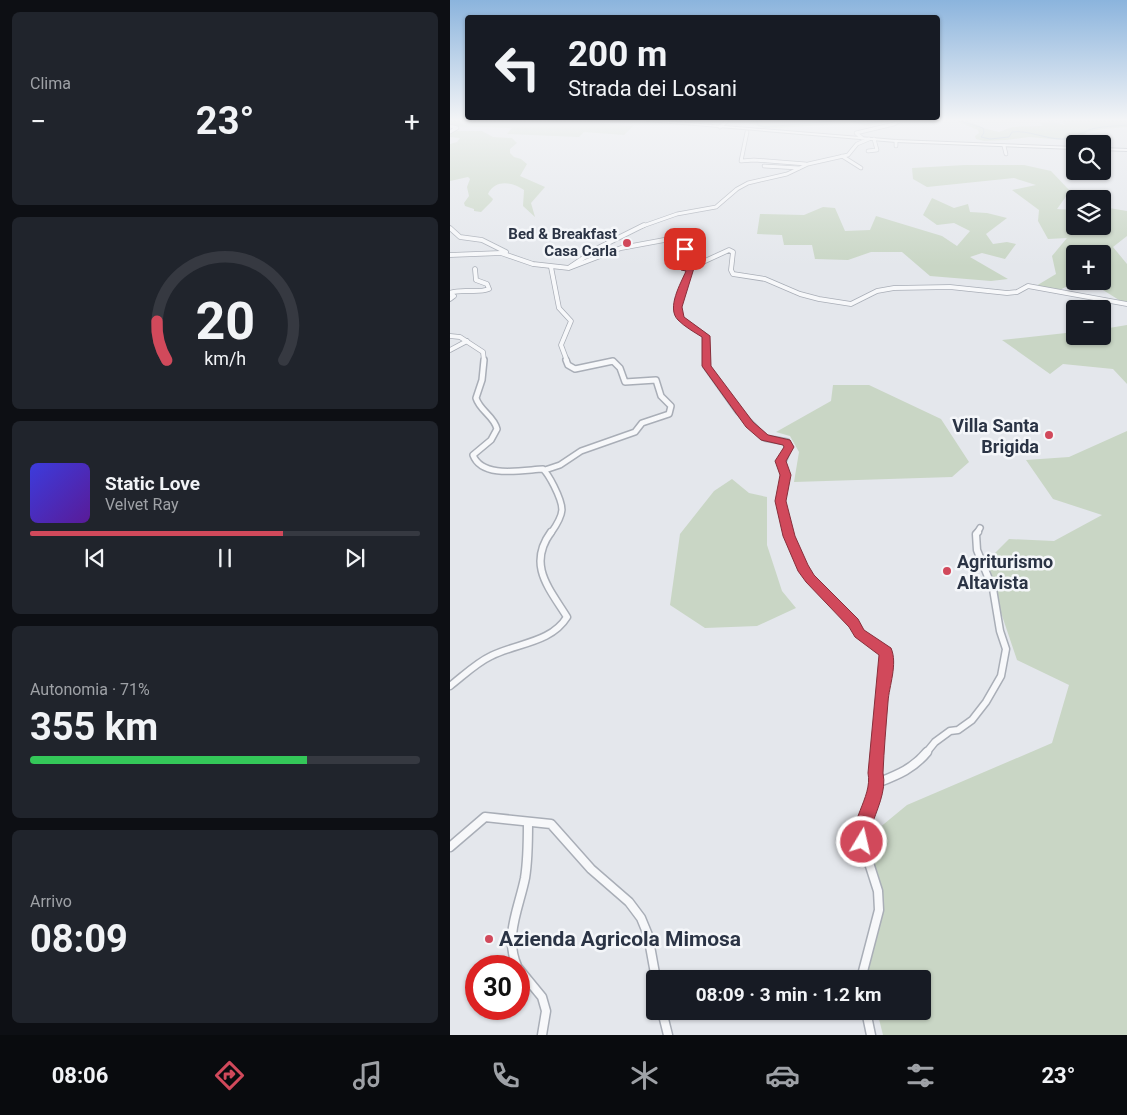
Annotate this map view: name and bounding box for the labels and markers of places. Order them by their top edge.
place label: Bed & Breakfast Casa Carla [508,225,617,260]
pin [664,228,706,270]
marker: Bed & Breakfast Casa Carla [621,237,633,249]
place label: Villa Santa Brigida [952,415,1039,457]
marker: Villa Santa Brigida [1043,429,1055,441]
place label: Agriturismo Altavista [957,551,1053,593]
marker: Agriturismo Altavista [941,565,953,577]
place label: Azienda Agricola Mimosa [499,927,741,951]
marker: Azienda Agricola Mimosa [483,933,495,945]

